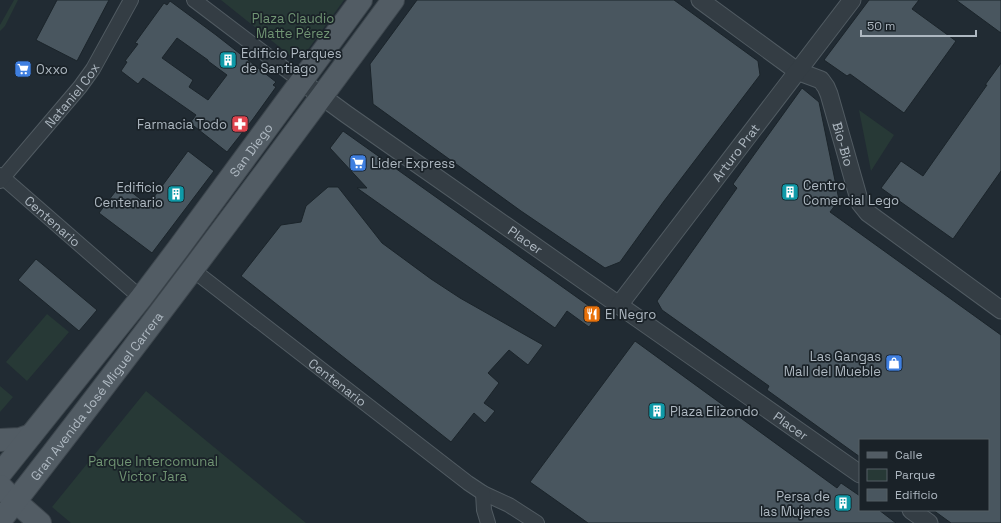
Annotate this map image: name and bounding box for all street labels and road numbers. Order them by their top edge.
street label: Nataniel Cox [41,60,104,131]
street label: San Diego [226,120,277,180]
street label: Arturo Prat [708,120,764,185]
street label: Bio-Bio [828,120,857,168]
street label: Centenario [21,192,84,250]
street label: Placer [505,222,546,258]
street label: Gran Avenida José Miguel Carrera [27,308,167,484]
street label: Centenario [305,355,370,410]
street label: Placer [770,408,811,444]

